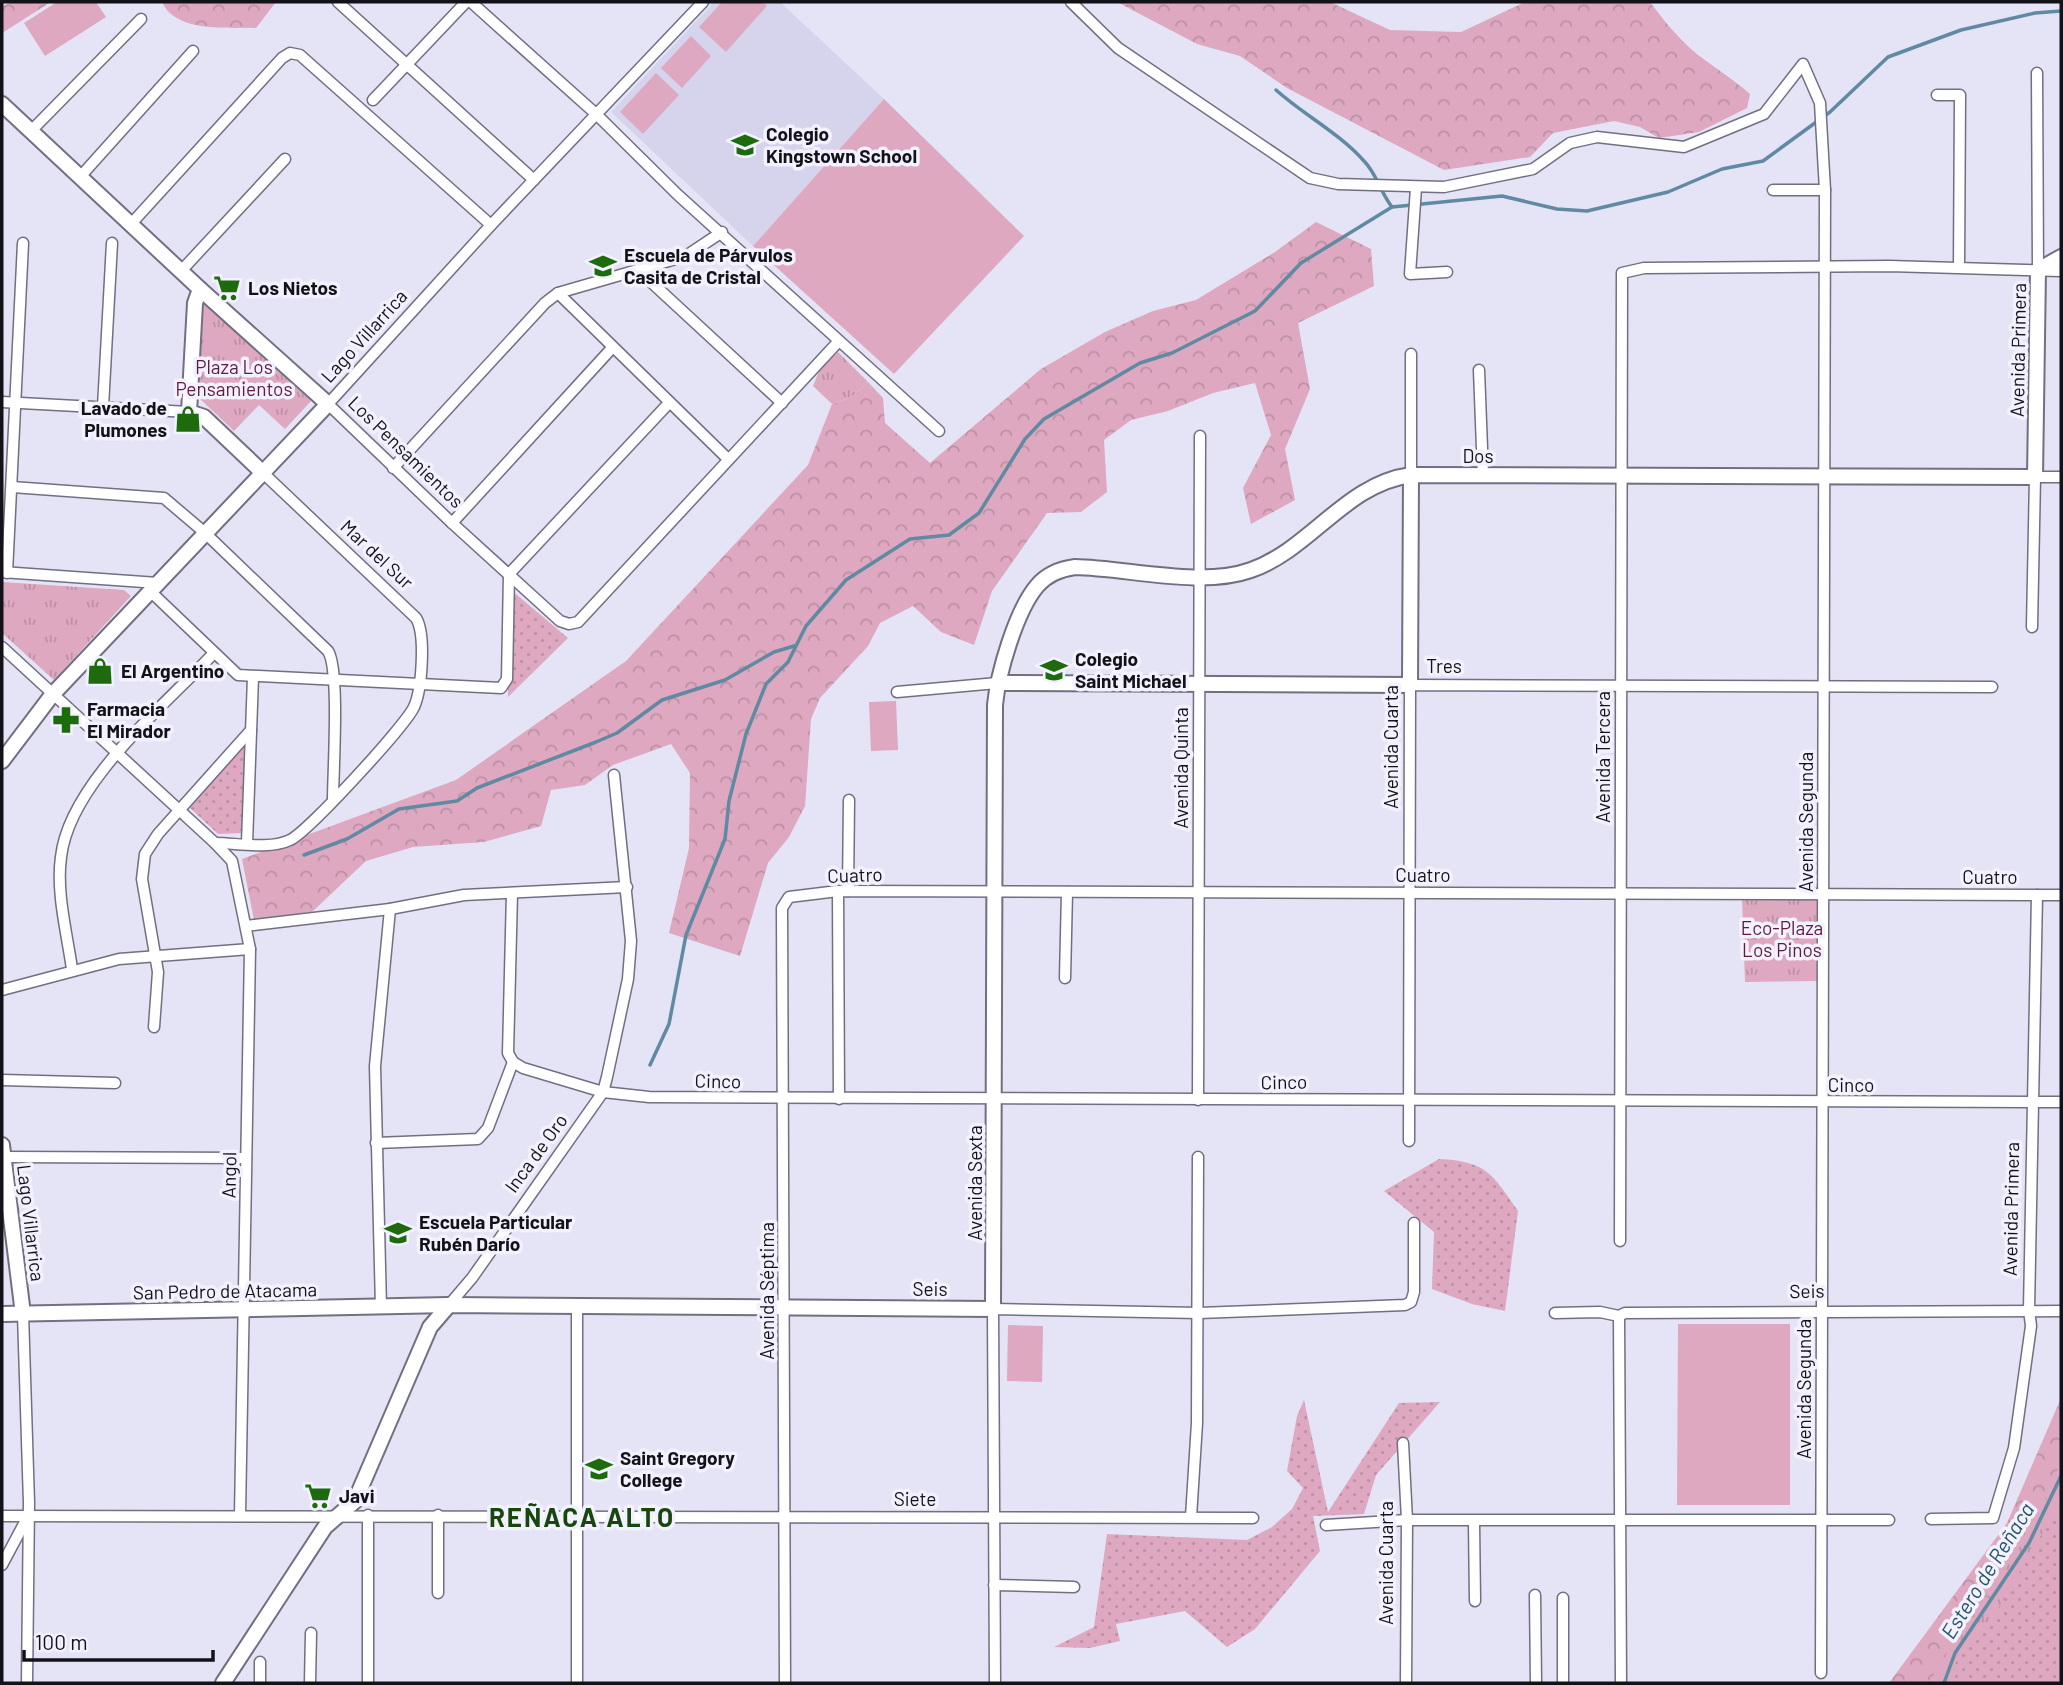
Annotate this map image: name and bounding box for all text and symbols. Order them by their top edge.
place label: Colegio Kingstown School [766,122,917,167]
school or university icon: Colegio Kingstown School [730,130,760,160]
place label: Escuela de Párvulos Casita de Cristal [624,243,793,288]
school or university icon: Escuela de Párvulos Casita de Cristal [588,251,618,281]
supermarket icon: Los Nietos [212,273,242,303]
place label: Los Nietos [248,276,338,299]
street label: Avenida Primera [2005,283,2030,417]
street label: Lago Villarrica [316,284,412,387]
park label: Plaza Los Pensamientos [175,355,293,400]
street label: Los Pensamientos [344,391,469,512]
place label: Lavado de Plumones [81,396,167,441]
shop icon: Lavado de Plumones [173,404,203,434]
street label: Dos [1462,444,1494,467]
street label: Mar del Sur [336,514,418,593]
place label: Colegio Saint Michael [1075,647,1187,692]
street label: Tres [1426,654,1462,677]
school or university icon: Colegio Saint Michael [1039,655,1069,685]
shop icon: El Argentino [85,656,115,686]
place label: El Argentino [121,659,224,682]
street label: Avenida Cuarta [1379,685,1402,809]
street label: Avenida Tercera [1591,691,1614,823]
place label: Farmacia El Mirador [87,697,171,742]
pharmacy icon: Farmacia El Mirador [51,705,81,735]
street label: Avenida Quinta [1169,707,1192,829]
street label: Avenida Segunda [1794,752,1817,892]
street label: Cuatro [827,862,883,887]
street label: Cuatro [1395,863,1451,886]
street label: Cuatro [1962,865,2018,888]
park label: Eco-Plaza Los Pinos [1741,916,1823,961]
street label: Cinco [694,1069,742,1092]
street label: Cinco [1260,1070,1308,1093]
street label: Cinco [1828,1073,1874,1096]
street label: Inca de Oro [499,1109,572,1197]
street label: Avenida Sexta [963,1125,986,1241]
street label: Avenida Primera [1998,1142,2023,1276]
street label: Angol [217,1151,240,1199]
street label: Lago Villarrica [13,1163,50,1283]
place label: Escuela Particular Rubén Darío [419,1210,573,1255]
school or university icon: Escuela Particular Rubén Darío [383,1218,413,1248]
street label: Avenida Séptima [755,1222,778,1360]
street label: San Pedro de Atacama [133,1277,317,1304]
street label: Seis [912,1277,948,1300]
street label: Seis [1789,1279,1825,1302]
street label: Avenida Segunda [1792,1319,1815,1459]
place label: Saint Gregory College [620,1446,735,1491]
school or university icon: Saint Gregory College [584,1454,614,1484]
supermarket icon: Javi [303,1481,333,1511]
place label: Javi [339,1484,375,1507]
street label: Siete [894,1487,936,1510]
water label: Estero de Reñaca [1935,1498,2039,1643]
district label: REÑACA ALTO [489,1501,675,1532]
street label: Avenida Cuarta [1374,1501,1397,1625]
scale bar [24,1618,214,1662]
text: 100 m [35,1629,88,1654]

